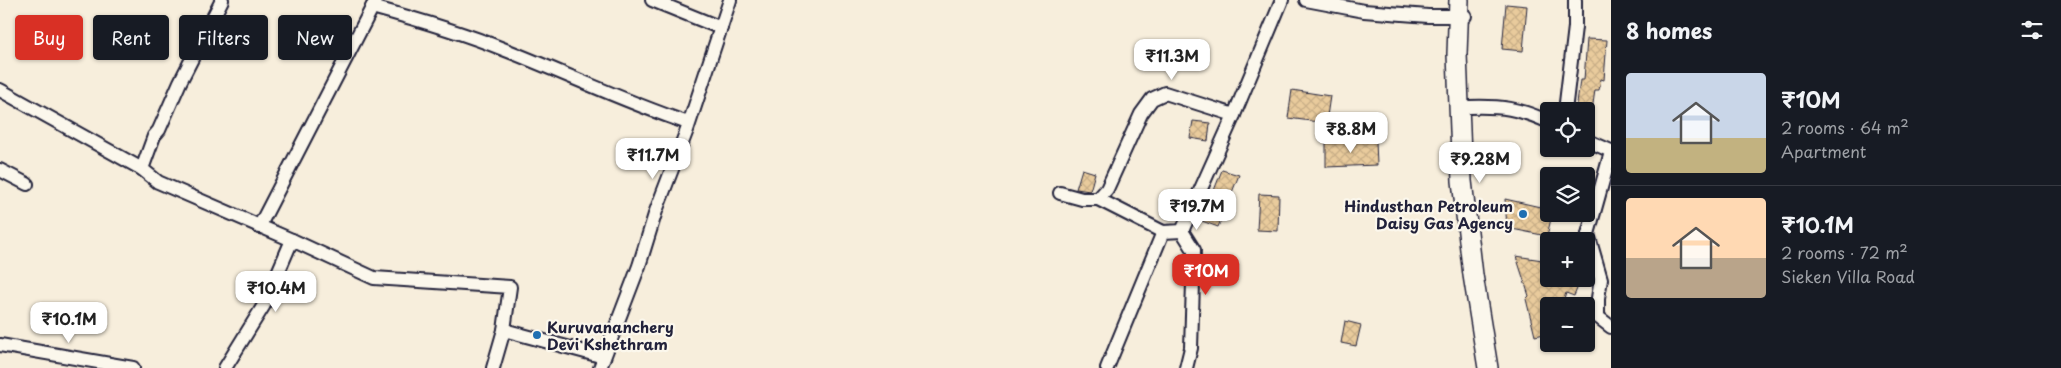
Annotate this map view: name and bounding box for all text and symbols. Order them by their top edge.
text: 8 homes [1626,14,1712,46]
chip: Buy [15,15,83,60]
chip: Rent [93,15,169,60]
chip: Filters [179,15,268,60]
chip: New [278,15,352,60]
icon: filters [2018,16,2046,44]
pin: ₹11.3M [1131,38,1213,81]
text: ₹11.3M [1145,43,1199,67]
text: ₹10M [1781,83,1841,115]
icon: home [1666,93,1726,153]
map controls [1540,102,1595,352]
button: locate [1540,102,1595,157]
pin: ₹8.8M [1316,112,1386,154]
text: 2 rooms · 64 m² [1781,115,1909,139]
text: ₹8.8M [1326,116,1376,140]
pin: ₹11.7M [612,138,694,180]
text: Apartment [1781,139,1866,163]
text: ₹11.7M [627,142,679,166]
pin: ₹9.28M [1439,142,1521,184]
text: ₹9.28M [1450,146,1510,170]
button: layers [1540,167,1595,222]
pin: ₹19.7M [1156,188,1238,231]
text: ₹19.7M [1169,193,1225,217]
place label: Hindusthan Petroleum Daisy Gas Agency [1344,194,1513,234]
marker: Hindusthan Petroleum Daisy Gas Agency [1517,208,1529,220]
text: ₹10.1M [1781,208,1854,240]
icon: home [1666,218,1726,278]
button: + [1540,232,1595,287]
text: 2 rooms · 72 m² [1781,240,1908,264]
pin: ₹10M [1176,254,1236,296]
text: ₹10M [1183,258,1229,282]
text: Sieken Villa Road [1781,264,1915,288]
pin: ₹10.4M [235,270,317,313]
text: ₹10.4M [246,275,306,299]
button: − [1540,297,1595,352]
pin: ₹10.1M [28,302,110,344]
text: ₹10.1M [41,306,97,330]
place label: Kuruvananchery Devi Kshethram [547,315,674,355]
marker: Kuruvananchery Devi Kshethram [531,329,543,341]

